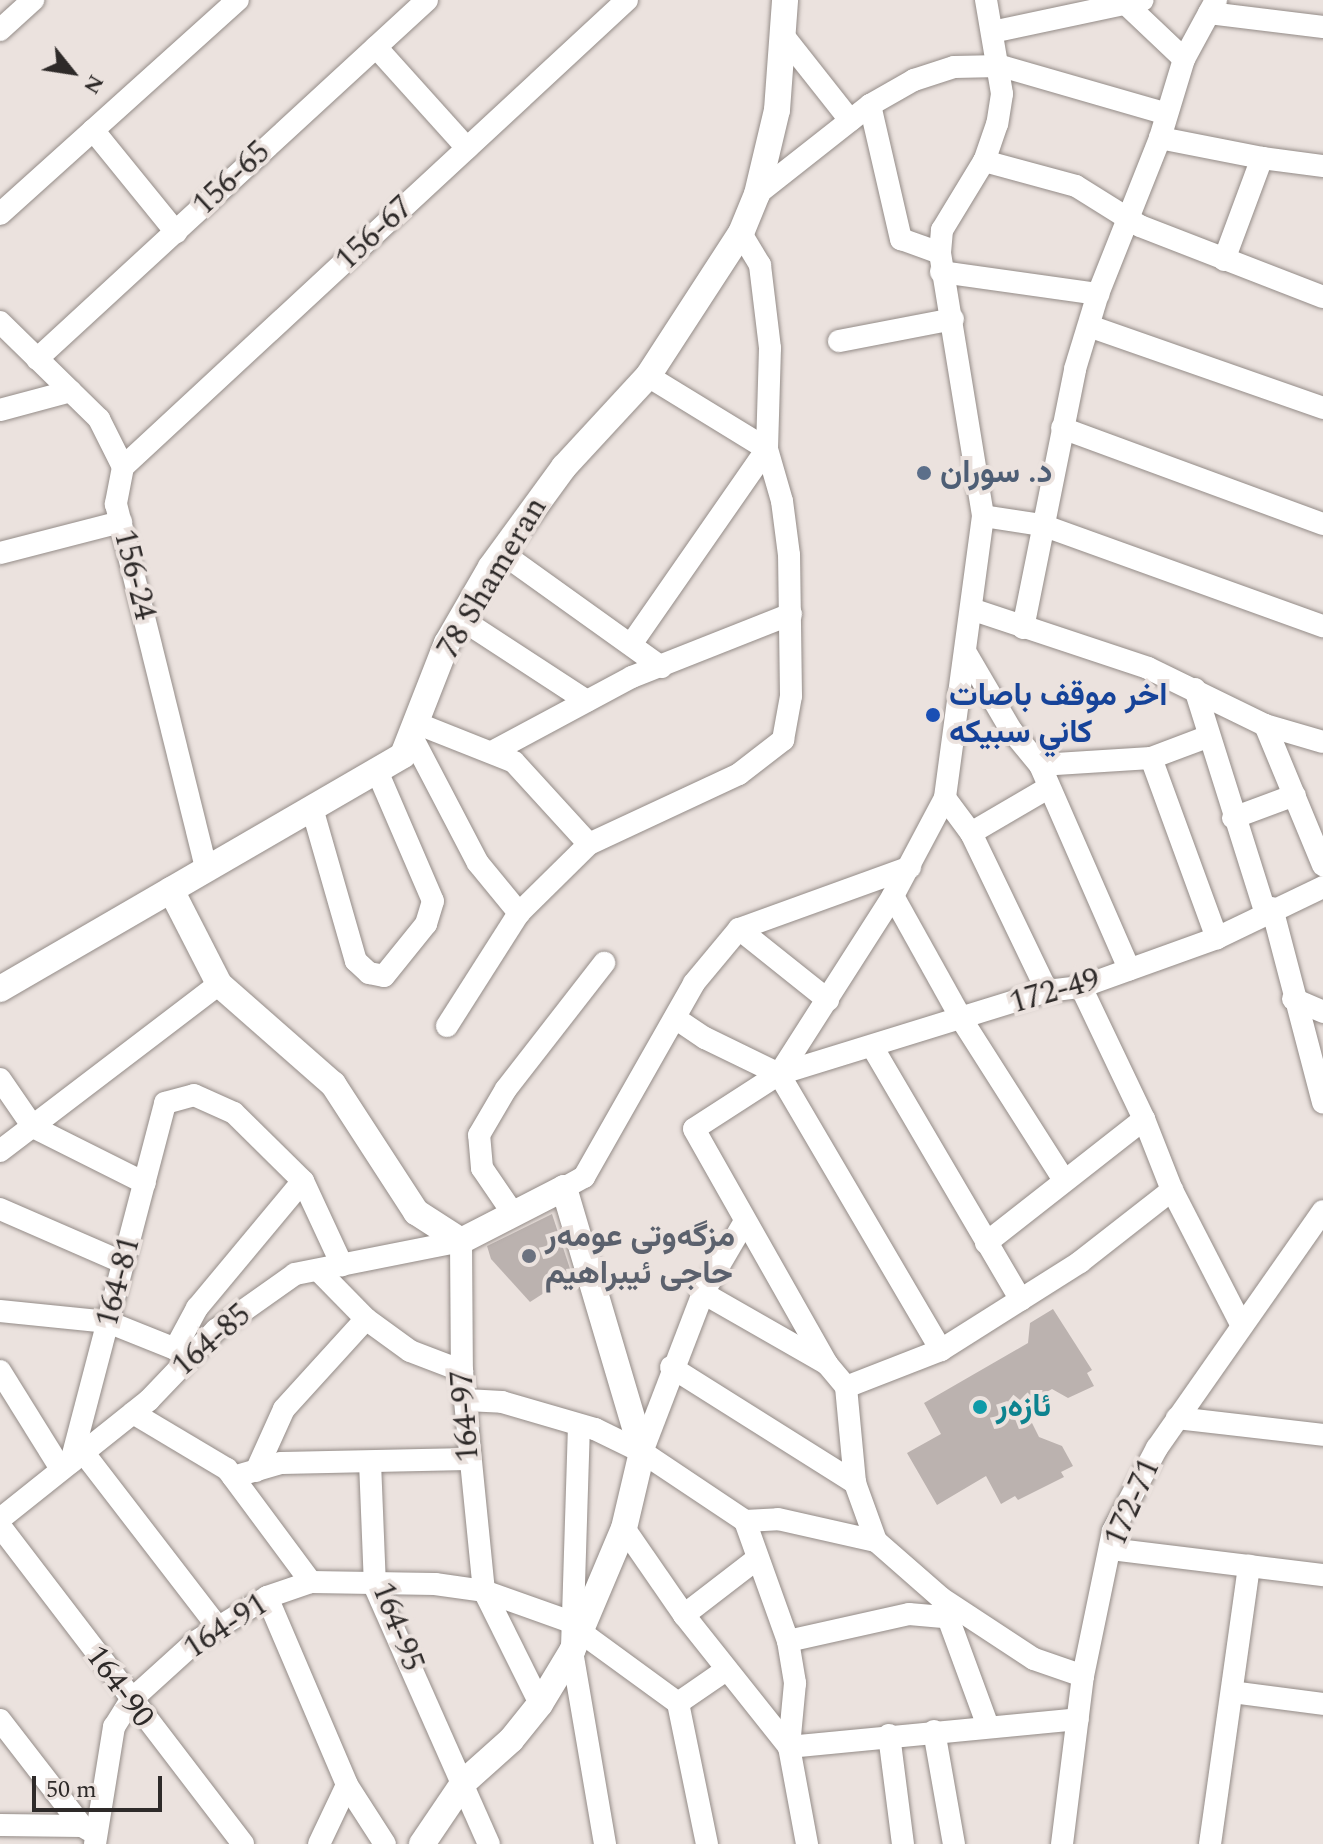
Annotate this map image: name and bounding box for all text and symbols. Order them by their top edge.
north arrow [32,32,112,112]
text: N [74,68,112,100]
street label: 156-65 [185,134,279,224]
street label: 156-67 [328,189,422,279]
place label: د. سوران [940,454,1052,492]
marker: د. سوران [915,464,933,482]
street label: 78 Shameran [430,490,556,666]
street label: 156-24 [104,526,164,624]
place label: اخر موقف باصات كاني سبيكه [949,678,1168,753]
marker: اخر موقف باصات كاني سبيكه [924,706,942,724]
street label: 172-49 [1005,961,1105,1023]
place label: مزگەوتی عومەر حاجی ئیبراهیم [545,1219,735,1294]
street label: 164-81 [89,1233,149,1331]
marker: مزگەوتی عومەر حاجی ئیبراهیم [520,1247,538,1265]
street label: 164-85 [165,1296,259,1386]
street label: 164-97 [444,1369,488,1463]
place label: ئازەر [996,1388,1051,1426]
marker: ئازەر [971,1398,989,1416]
street label: 172-71 [1097,1453,1169,1553]
street label: 164-95 [363,1577,431,1677]
street label: 164-91 [177,1586,275,1668]
street label: 164-90 [76,1638,162,1736]
scale bar [36,1760,166,1810]
text: 50 m [46,1772,97,1808]

